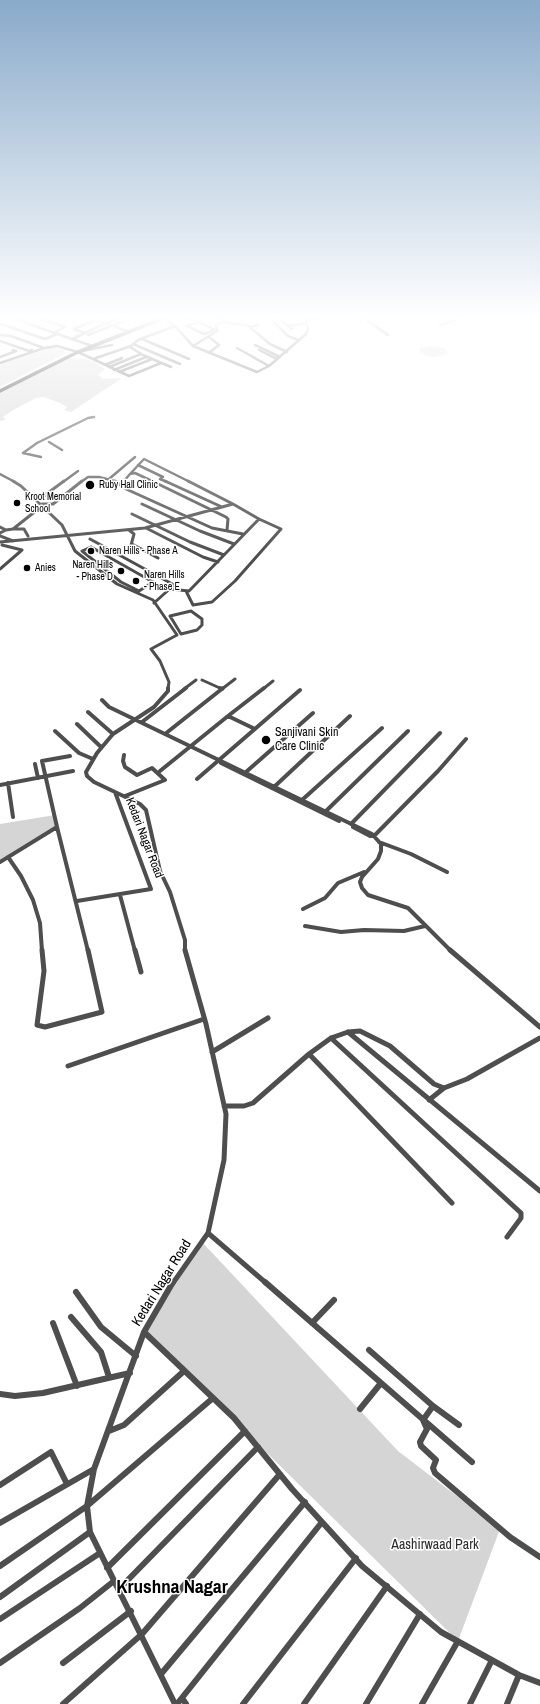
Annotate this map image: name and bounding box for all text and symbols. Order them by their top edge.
marker: Ruby Hall Clinic [84,479,96,491]
place label: Ruby Hall Clinic [99,479,158,491]
place label: Kroot Memorial School [25,491,81,514]
marker: Kroot Memorial School [12,498,22,508]
place label: Naren Hills - Phase A [99,545,178,557]
marker: Naren Hills - Phase A [86,546,96,556]
place label: Naren Hills - Phase D [72,559,113,582]
place label: Anies [35,562,56,574]
marker: Anies [22,563,32,573]
marker: Naren Hills - Phase D [116,566,126,576]
place label: Naren Hills - Phase E [144,569,185,592]
marker: Naren Hills - Phase E [131,576,141,586]
place label: Sanjivani Skin Care Clinic [275,726,338,754]
marker: Sanjivani Skin Care Clinic [260,734,272,746]
street label: Kedari Nagar Road [122,796,166,880]
street label: Kedari Nagar Road [129,1237,195,1329]
park label: Aashirwaad Park [391,1537,479,1553]
district label: Krushna Nagar [116,1577,228,1599]

